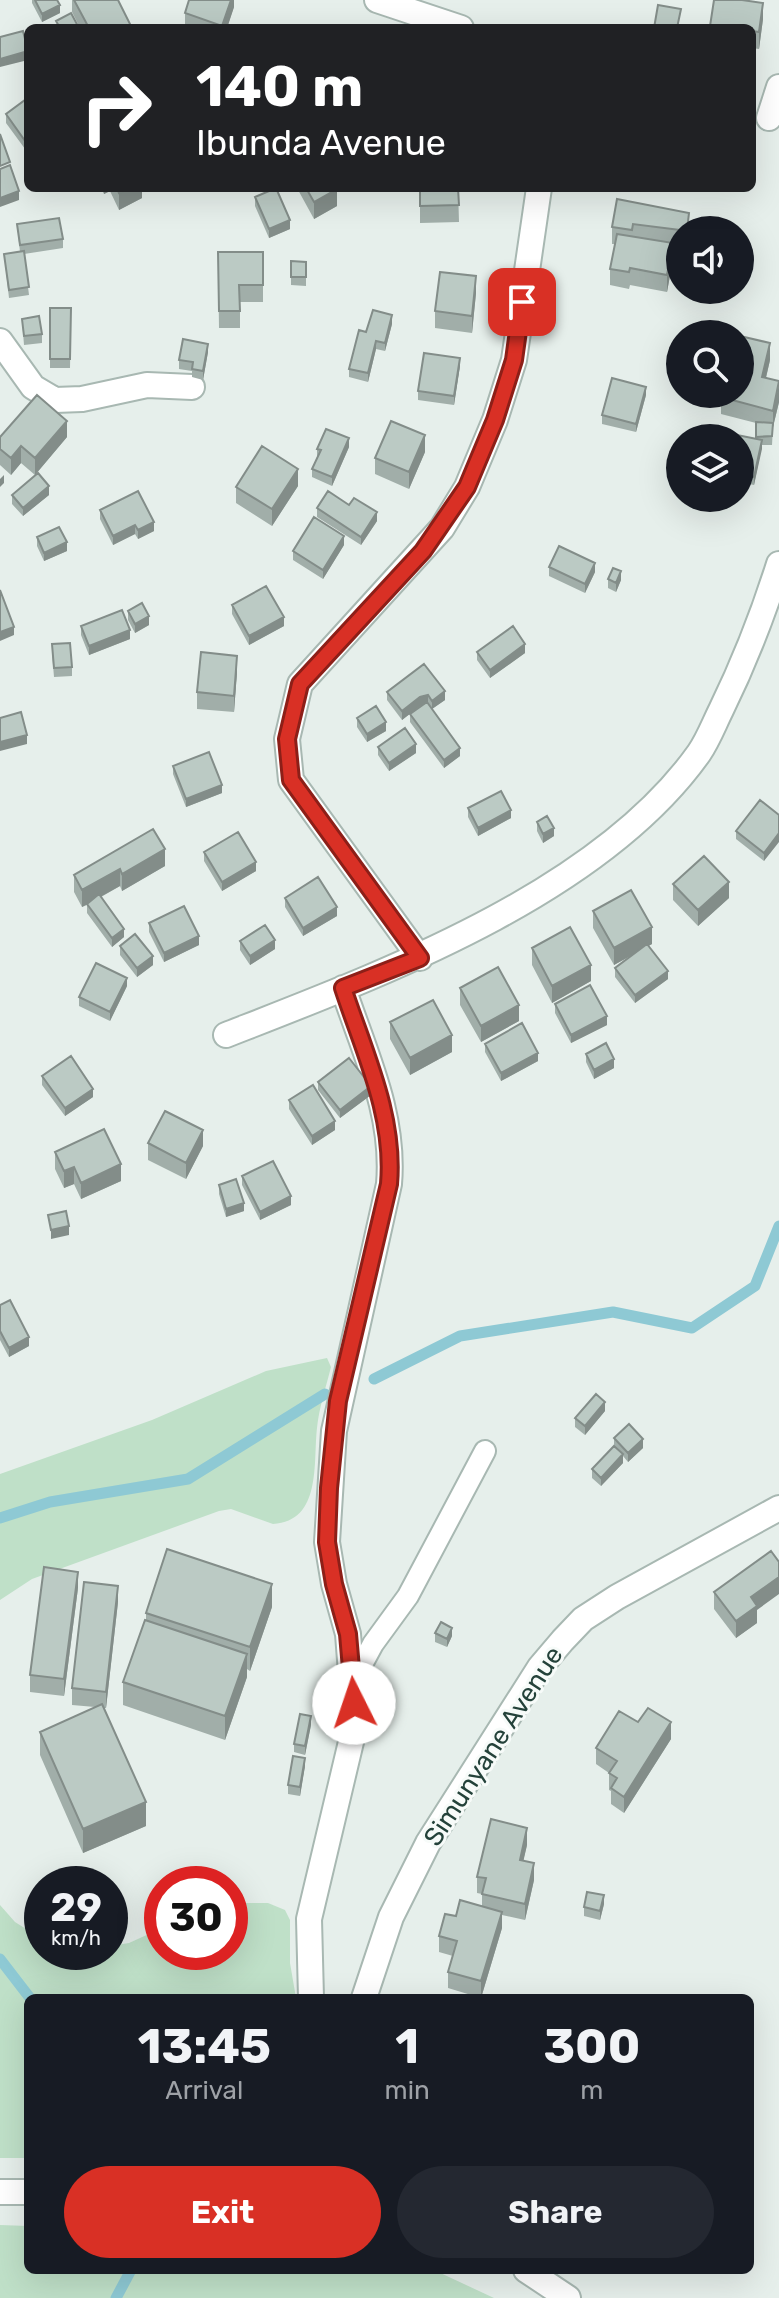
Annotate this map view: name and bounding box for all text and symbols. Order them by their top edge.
text: 140 m [196,54,363,120]
icon: right [64,56,168,160]
text: Ibunda Avenue [196,121,446,164]
map controls [666,216,754,512]
button: sound [666,216,754,304]
pin [488,268,556,336]
icon: arrive [500,280,544,324]
button: search [666,320,754,408]
button: layers [666,424,754,512]
street label: Simunyane Avenue [417,1641,570,1852]
position arrow [312,1661,396,1745]
speed limit sign: 30 [144,1866,248,1970]
text: 29 [50,1884,102,1931]
text: km/h [51,1926,101,1950]
text: 13:45 [138,2018,271,2075]
text: 1 [395,2018,419,2075]
text: 300 [543,2018,640,2075]
text: Arrival [165,2075,243,2106]
text: min [385,2075,430,2106]
text: m [580,2075,603,2106]
button: Exit [64,2166,381,2258]
button: Share [397,2166,714,2258]

